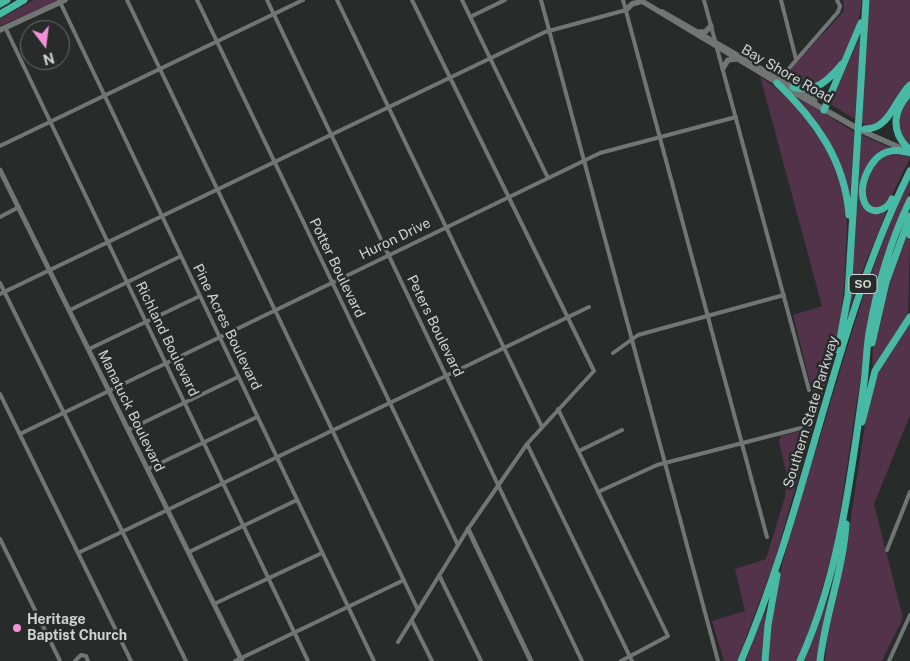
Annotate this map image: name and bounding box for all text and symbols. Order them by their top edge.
north arrow [20,20,70,70]
street label: Bay Shore Road [738,41,836,107]
text: N [41,49,56,68]
street label: Potter Boulevard [306,215,368,321]
street label: Huron Drive [357,215,433,263]
street label: Pine Acres Boulevard [189,261,265,393]
street label: Peters Boulevard [403,272,467,380]
road number: SO [849,274,877,294]
street label: Richland Boulevard [132,279,202,399]
street label: Southern State Parkway [780,334,842,490]
street label: Manatuck Boulevard [94,347,168,475]
place label: Heritage Baptist Church [27,612,127,644]
marker: Heritage Baptist Church [11,622,23,634]

